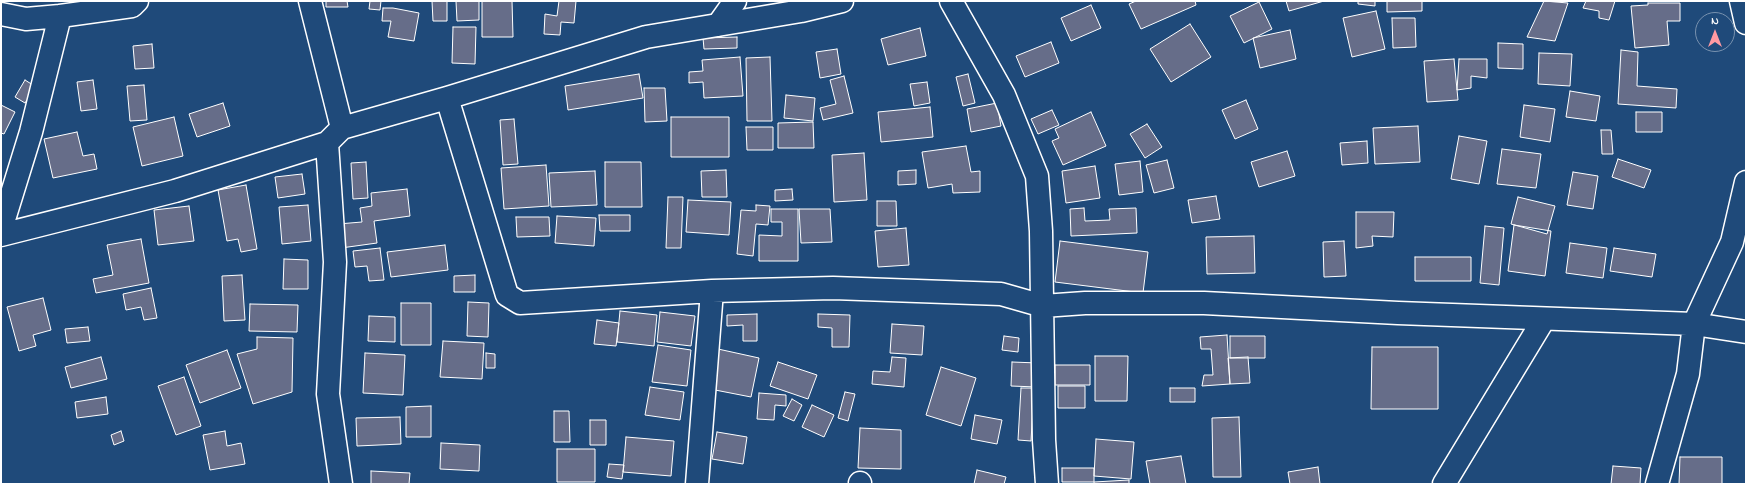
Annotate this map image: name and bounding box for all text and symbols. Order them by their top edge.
north arrow [1695,12,1735,52]
text: N [1711,13,1719,29]

